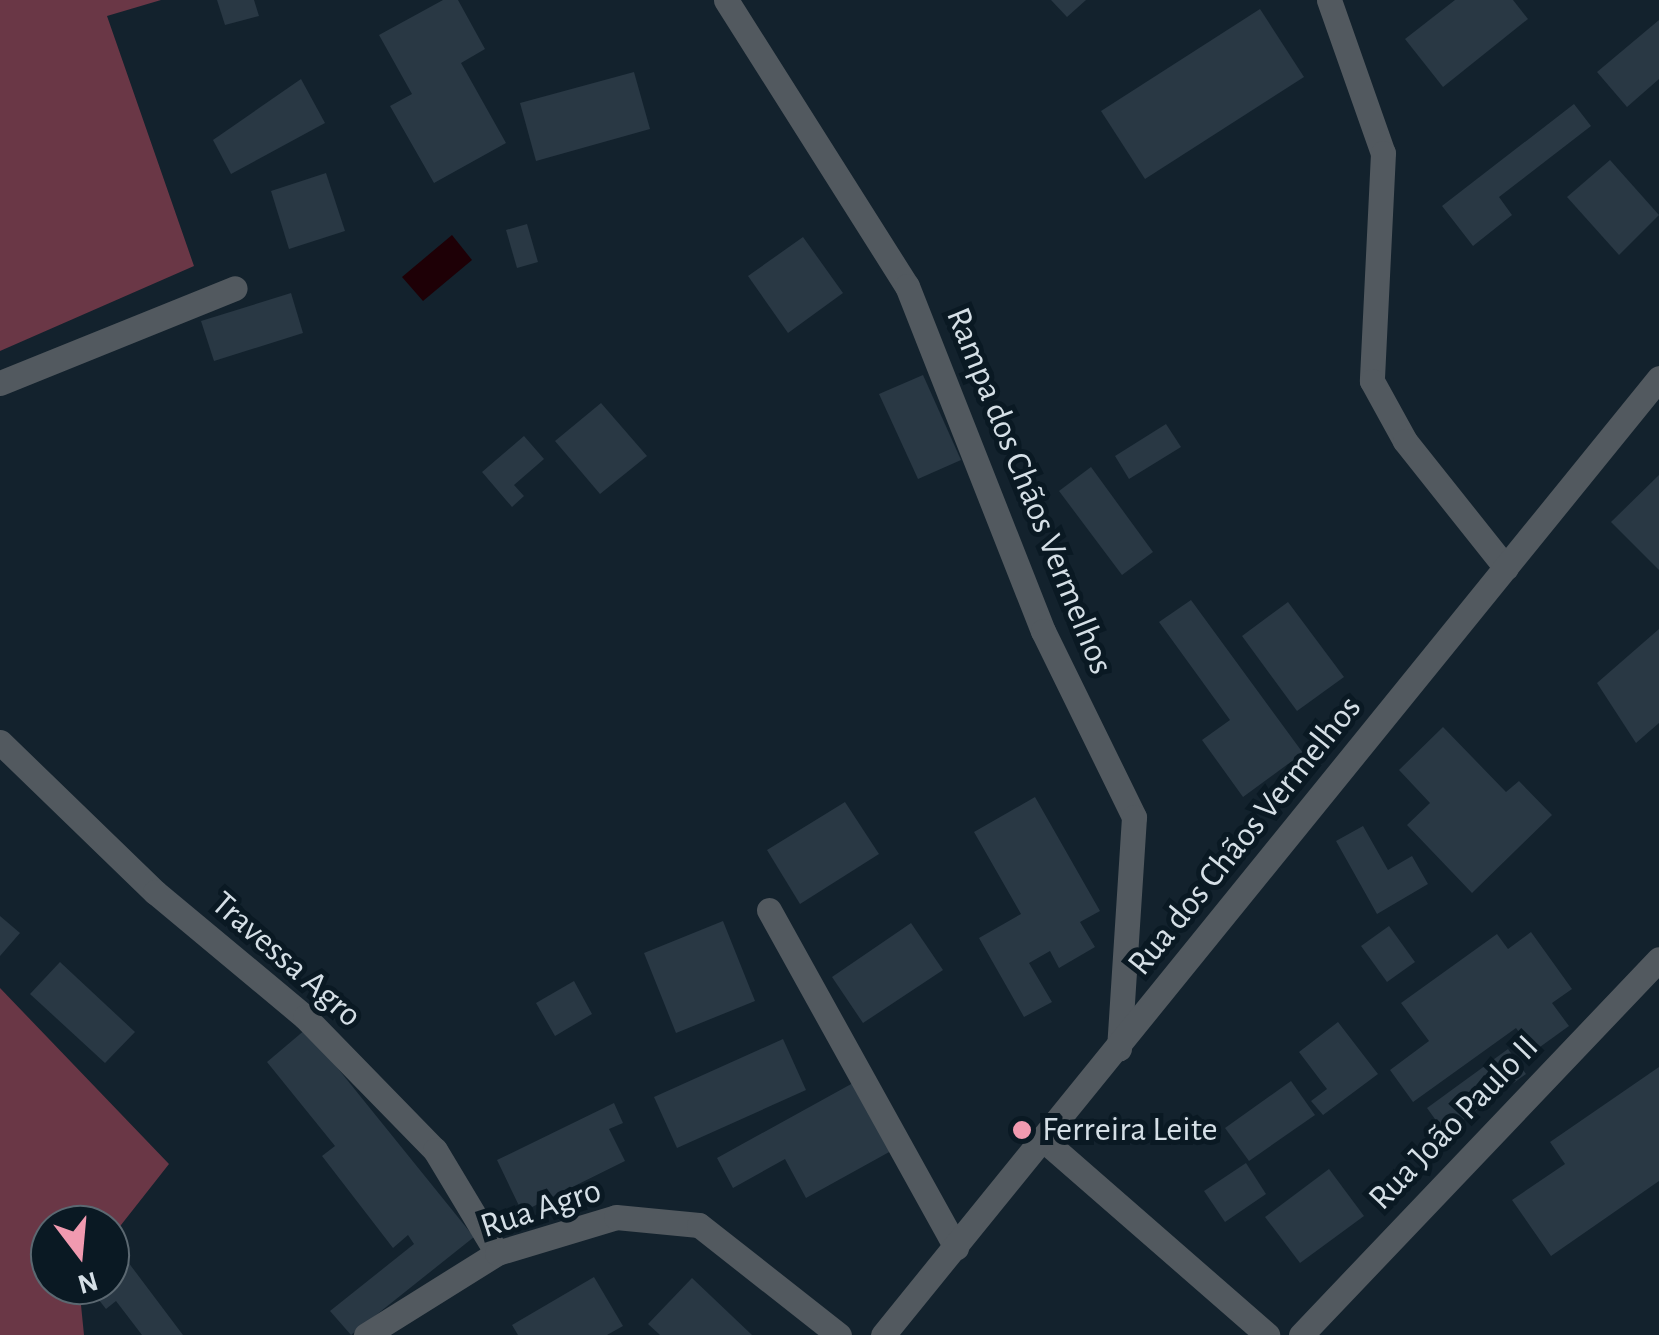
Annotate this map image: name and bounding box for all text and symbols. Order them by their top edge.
street label: Rampa dos Chãos Vermelhos [936,302,1122,680]
street label: Rua dos Chãos Vermelhos [1119,688,1371,984]
street label: Travessa Agro [202,883,370,1037]
street label: Rua João Paulo II [1360,1027,1548,1219]
place label: Ferreira Leite [1042,1109,1218,1151]
marker: Ferreira Leite [1011,1119,1033,1141]
street label: Rua Agro [475,1170,607,1248]
north arrow [30,1205,130,1305]
text: N [75,1266,101,1298]

